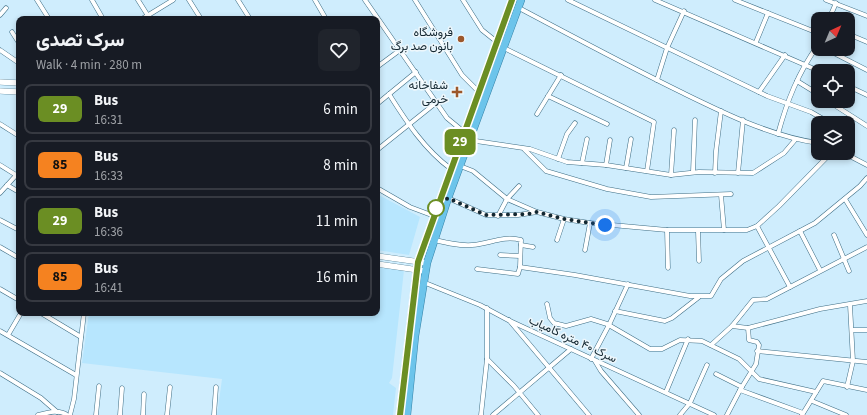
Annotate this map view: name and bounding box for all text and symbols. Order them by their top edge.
north arrow [811,12,855,56]
map controls [811,12,855,160]
place label: فروشگاه بانون صد برگ [391,24,453,55]
text: سرک تصدی [36,27,124,54]
button: heart [318,29,360,71]
marker: فروشگاه بانون صد برگ [456,34,466,44]
text: Walk · 4 min · 280 m [36,56,142,74]
button: locate [811,64,855,108]
place label: شفاخانه خرمی [409,77,448,108]
marker: شفاخانه خرمی [451,86,463,98]
text: Bus [94,90,118,111]
text: 29 [53,99,67,119]
text: 6 min [323,99,358,120]
text: 16:31 [94,111,123,129]
button: layers [811,116,855,160]
line badge: 29 [442,129,478,155]
text: 29 [453,132,467,152]
text: Bus [94,146,118,167]
text: 85 [53,155,67,175]
text: 8 min [323,155,358,176]
text: 16:33 [94,167,123,185]
unlabelled marker [427,199,445,217]
text: Bus [94,202,118,223]
text: 29 [53,211,67,231]
text: 11 min [316,211,358,232]
your location [595,215,615,235]
text: 16:36 [94,223,123,241]
text: Bus [94,258,118,279]
text: 85 [53,267,67,287]
text: 16 min [316,267,358,288]
text: 16:41 [94,279,123,297]
street label: سرک ۴۰ متره کامیاب [526,312,620,367]

